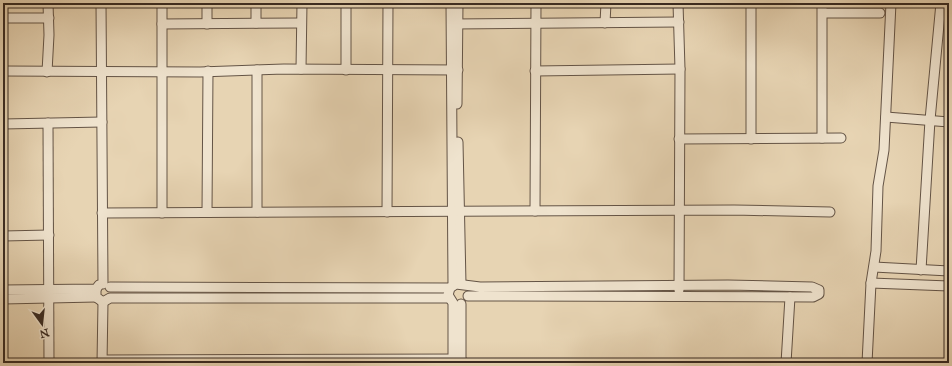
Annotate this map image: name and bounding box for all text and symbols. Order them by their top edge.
north arrow [22,304,62,344]
text: N [38,326,51,341]

